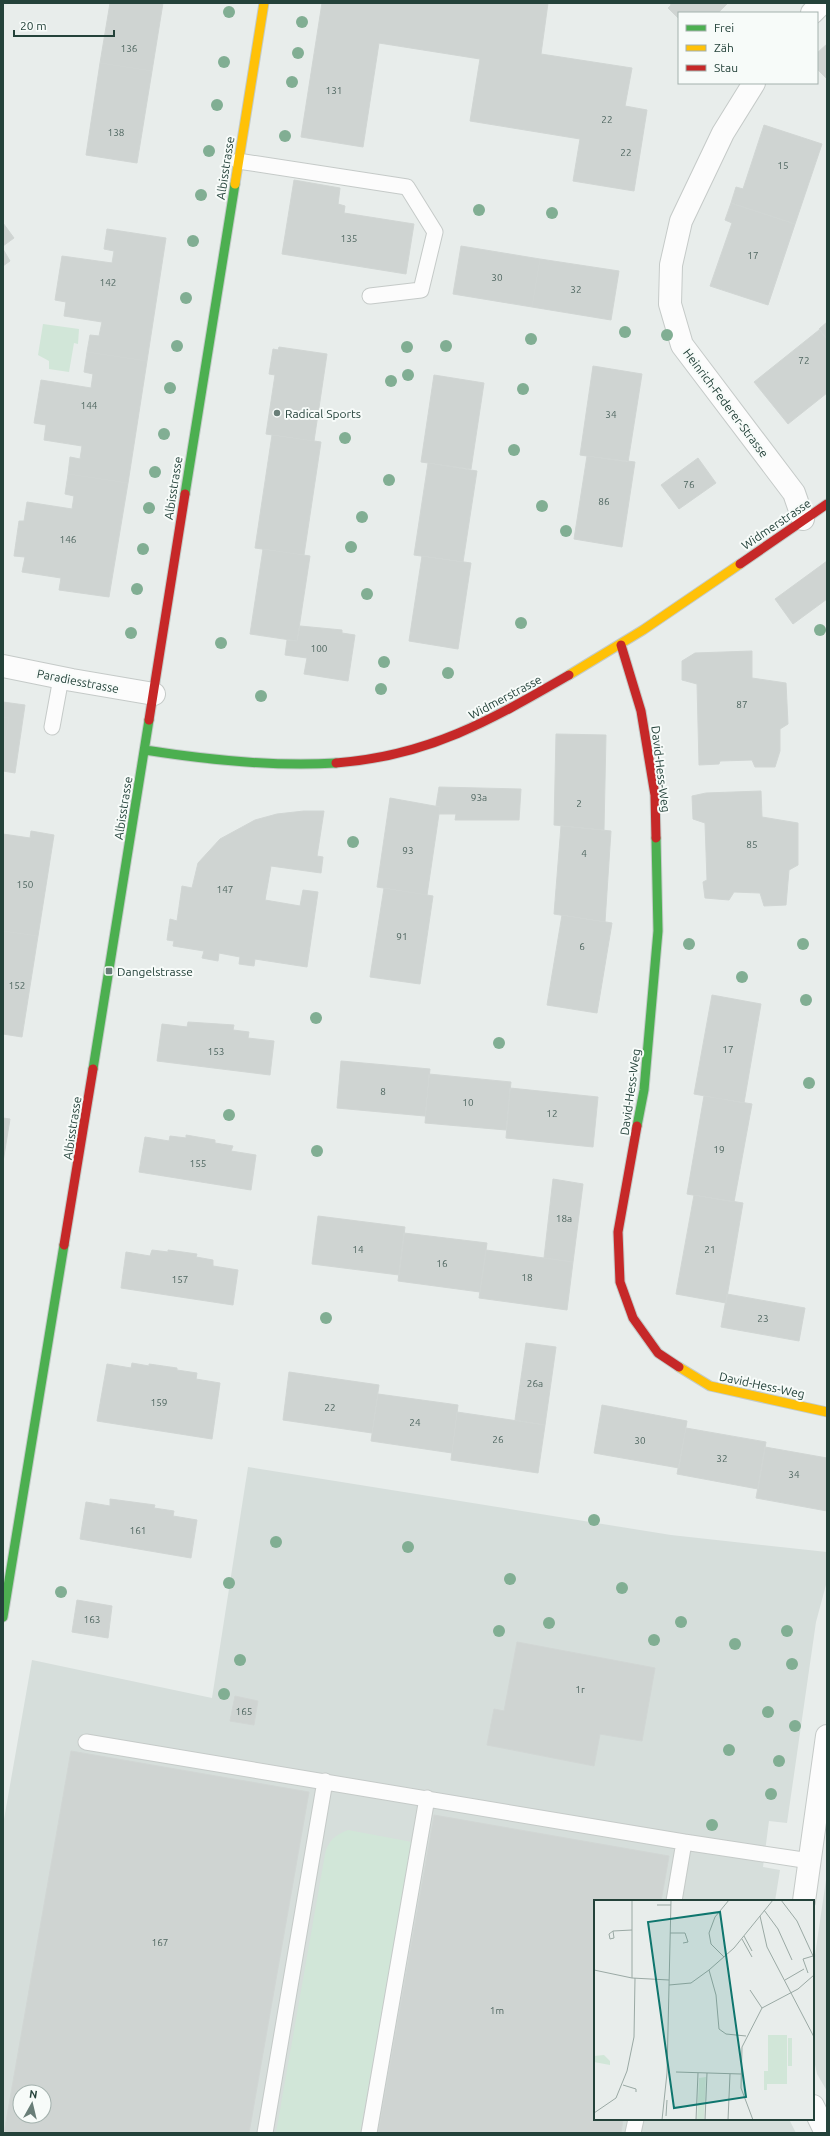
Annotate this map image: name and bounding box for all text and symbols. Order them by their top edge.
scale bar [14,12,114,38]
legend [678,12,818,84]
text: 20 m [20,19,47,32]
text: Frei [714,21,734,34]
text: Zäh [714,41,734,54]
house number: 136 [121,43,138,54]
text: Stau [714,61,738,74]
house number: 131 [326,85,342,96]
house number: 22 [601,114,613,125]
house number: 138 [108,127,125,138]
street label: Albisstrasse [214,135,236,201]
house number: 22 [620,147,632,158]
house number: 15 [777,160,789,171]
house number: 135 [341,233,357,244]
house number: 17 [747,250,759,261]
house number: 30 [491,272,503,283]
house number: 142 [100,277,116,288]
house number: 32 [570,284,582,295]
street label: Heinrich-Federer-Strasse [681,346,771,460]
house number: 72 [798,355,810,366]
house number: 144 [81,400,98,411]
place label: Radical Sports [285,407,361,420]
marker: Radical Sports [272,408,282,418]
house number: 34 [605,409,617,420]
street label: Albisstrasse [162,455,184,521]
house number: 76 [683,479,695,490]
house number: 86 [598,496,610,507]
street label: Widmerstrasse [739,496,813,552]
house number: 146 [60,534,77,545]
house number: 100 [311,643,328,654]
street label: Paradiesstrasse [36,667,120,695]
street label: Widmerstrasse [466,672,544,722]
house number: 87 [736,699,748,710]
street label: David-Hess-Weg [649,725,673,813]
street label: Albisstrasse [112,775,134,841]
house number: 93a [471,792,487,803]
house number: 2 [576,798,582,809]
house number: 85 [746,839,758,850]
house number: 93 [402,845,414,856]
house number: 4 [581,848,587,859]
house number: 150 [17,879,34,890]
house number: 147 [217,884,233,895]
house number: 91 [396,931,408,942]
house number: 6 [579,941,585,952]
place label: Dangelstrasse [117,965,193,978]
marker: Dangelstrasse [104,966,114,976]
house number: 152 [9,980,25,991]
house number: 17 [722,1044,734,1055]
house number: 153 [208,1046,224,1057]
street label: David-Hess-Weg [617,1048,643,1136]
house number: 8 [380,1086,386,1097]
street label: Albisstrasse [61,1095,83,1161]
house number: 10 [462,1097,474,1108]
house number: 12 [546,1108,558,1119]
house number: 19 [713,1144,725,1155]
house number: 155 [190,1158,206,1169]
house number: 18a [556,1213,572,1224]
house number: 14 [352,1244,364,1255]
house number: 21 [704,1244,716,1255]
house number: 16 [436,1258,448,1269]
house number: 18 [521,1272,533,1283]
house number: 157 [172,1274,188,1285]
house number: 23 [757,1313,769,1324]
street label: David-Hess-Weg [718,1370,806,1400]
house number: 26a [527,1378,543,1389]
house number: 159 [151,1397,167,1408]
house number: 22 [324,1402,336,1413]
house number: 24 [409,1417,421,1428]
house number: 26 [492,1434,504,1445]
house number: 30 [634,1435,646,1446]
house number: 32 [716,1453,728,1464]
house number: 34 [788,1469,800,1480]
house number: 161 [130,1525,146,1536]
house number: 163 [84,1614,100,1625]
house number: 1r [575,1684,585,1695]
house number: 165 [236,1706,252,1717]
inset map [594,1900,814,2120]
house number: 167 [152,1937,168,1948]
house number: 1m [490,2005,504,2016]
north arrow [12,2084,52,2124]
text: N [28,2088,38,2101]

